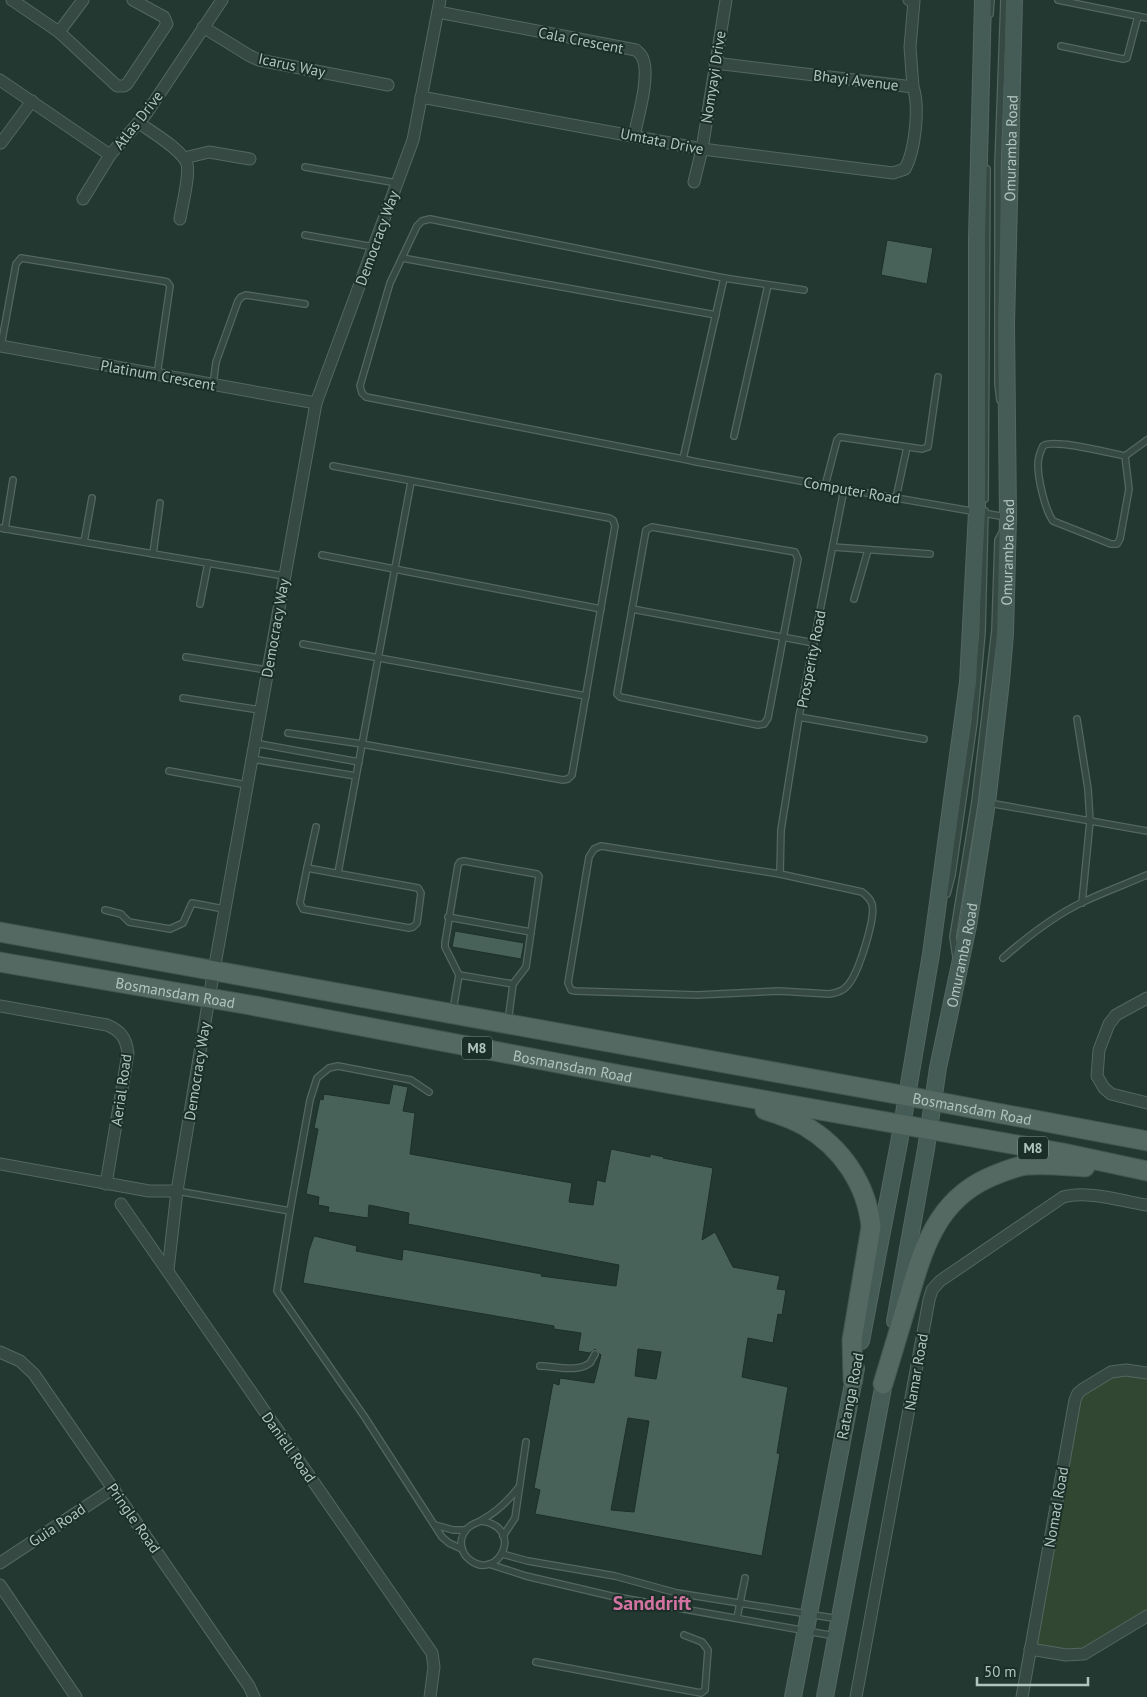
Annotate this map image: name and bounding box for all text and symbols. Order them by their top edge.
street label: Cala Crescent [537,22,625,58]
street label: Nomyayi Drive [696,29,730,125]
street label: Icarus Way [257,49,327,81]
street label: Bhayi Avenue [812,65,900,95]
street label: Atlas Drive [109,87,167,153]
street label: Omuramba Road [1000,95,1021,202]
street label: Umtata Drive [619,124,705,158]
street label: Democracy Way [351,188,403,288]
street label: Platinum Crescent [99,356,217,394]
street label: Computer Road [802,472,902,508]
street label: Omuramba Road [996,499,1018,606]
street label: Democracy Way [257,577,293,679]
street label: Prosperity Road [792,608,830,710]
street label: Omuramba Road [942,901,981,1009]
street label: Bosmansdam Road [114,973,237,1012]
street label: Democracy Way [180,1020,214,1122]
road number: M8 [462,1036,492,1060]
street label: Bosmansdam Road [511,1045,634,1086]
street label: Aerial Road [107,1053,135,1127]
street label: Bosmansdam Road [911,1088,1033,1129]
road number: M8 [1018,1136,1048,1160]
street label: Namar Road [900,1332,932,1412]
street label: Ratanga Road [832,1351,868,1441]
street label: Daniell Road [258,1408,320,1486]
street label: Nomad Road [1040,1465,1072,1549]
street label: Pringle Road [103,1479,165,1557]
street label: Guia Road [25,1499,89,1551]
district label: Sanddrift [613,1590,691,1616]
scale bar [977,1654,1088,1686]
text: 50 m [984,1662,1017,1681]

